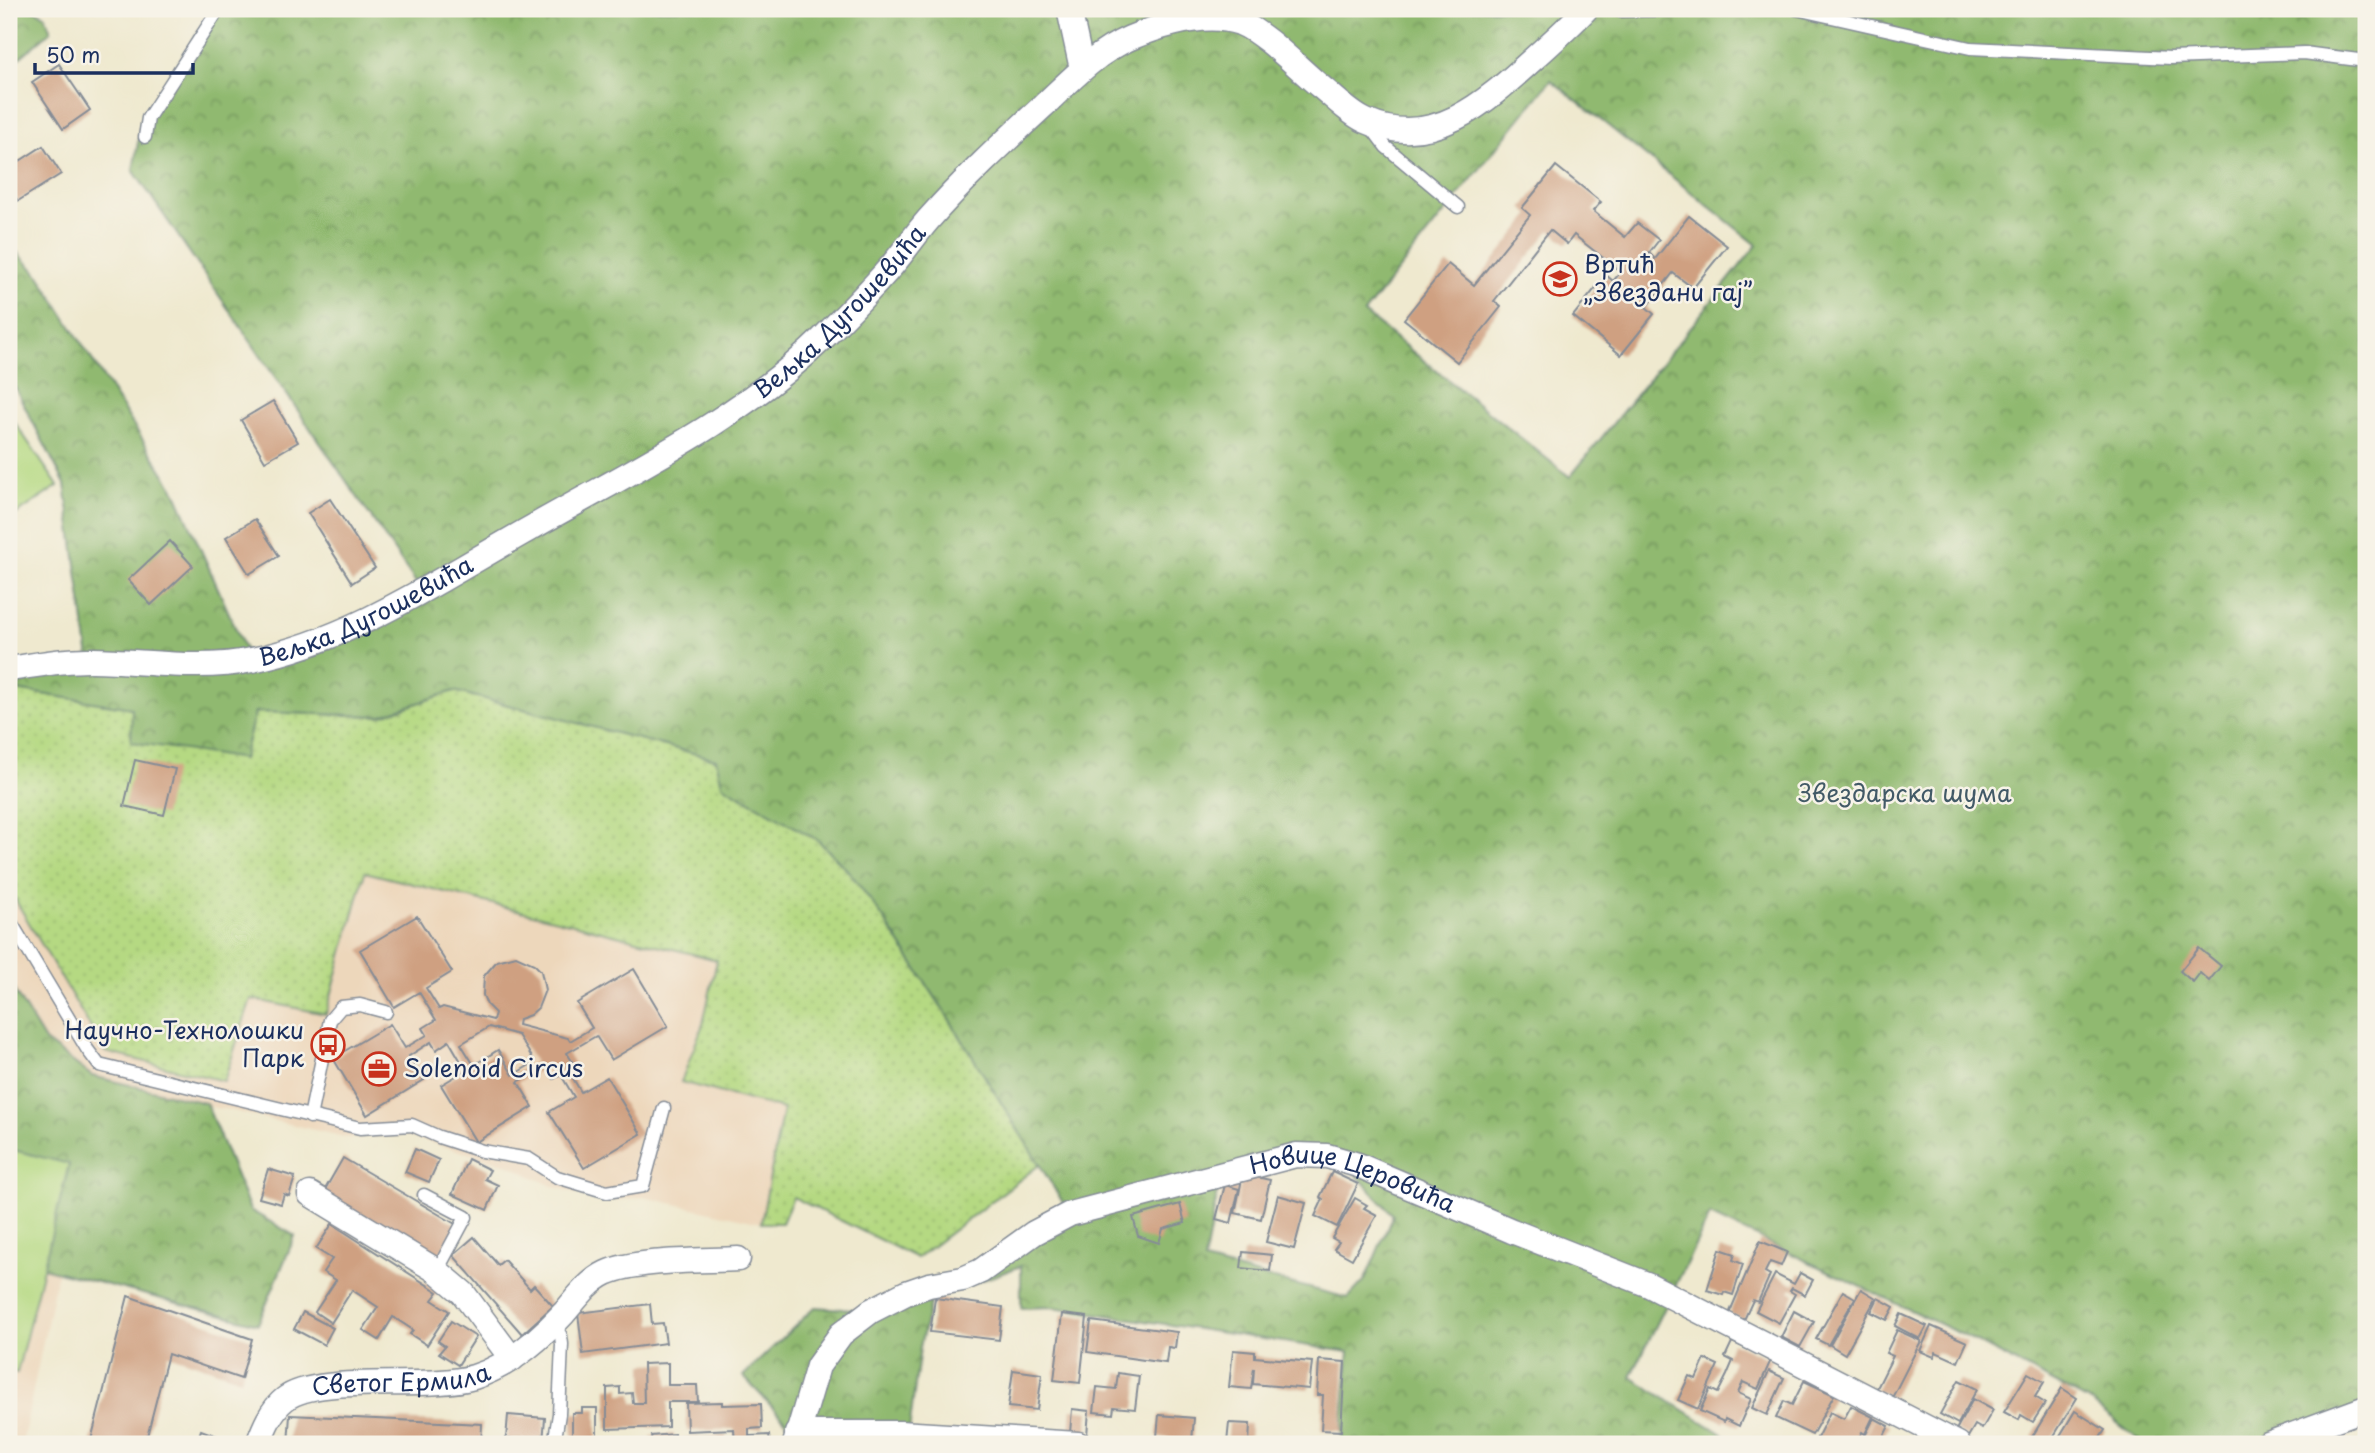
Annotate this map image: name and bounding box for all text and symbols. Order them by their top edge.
scale bar [35,32,192,76]
text: 50 m [46,38,100,70]
street label: Вељка Дугошевића [745,216,934,407]
place label: Вртић „Звездани гај” [1584,245,1753,309]
school or university icon: Вртић „Звездани гај” [1541,260,1579,298]
street label: Вељка Дугошевића [254,546,479,674]
park label: Звездарска шума [1798,774,2012,810]
place label: Научно-Технолошки Парк [65,1011,305,1075]
bus stop icon: Научно-Технолошки Парк [309,1026,347,1064]
place label: Solenoid Circus [404,1049,583,1085]
office icon: Solenoid Circus [360,1050,398,1088]
street label: Новице Церовића [1245,1135,1462,1221]
street label: Светог Ермила [309,1353,495,1404]

